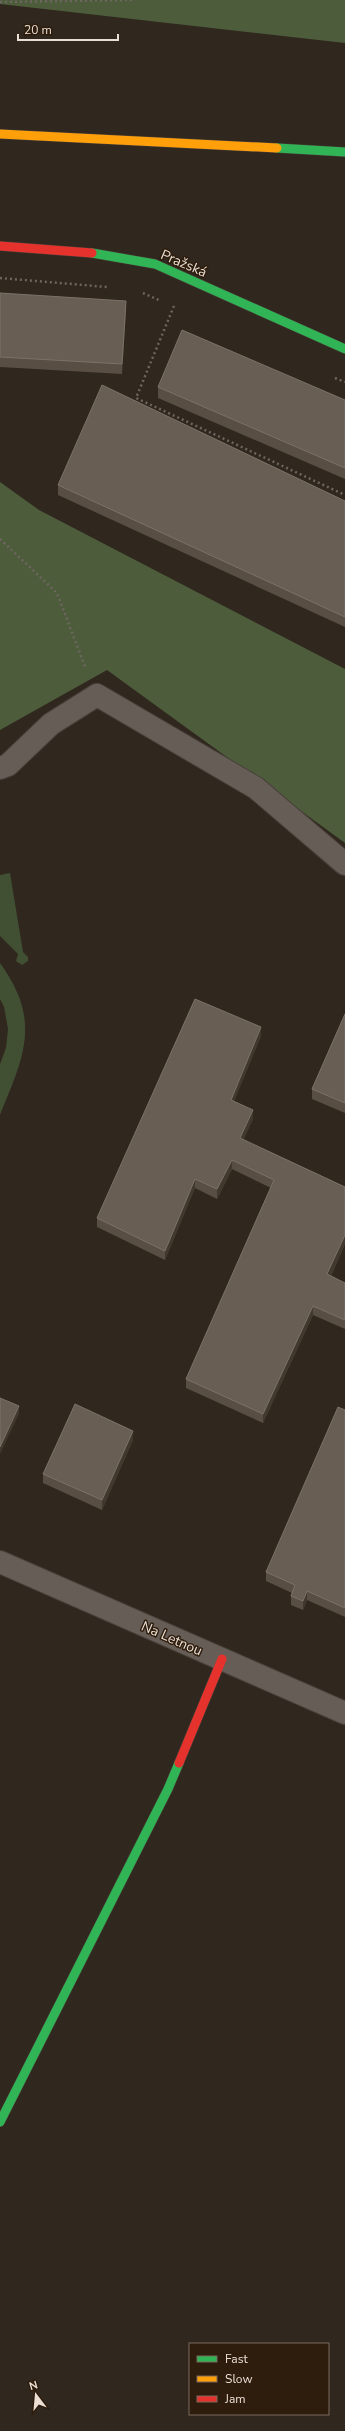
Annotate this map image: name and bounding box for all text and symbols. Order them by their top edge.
scale bar [18,16,118,42]
text: 20 m [24,22,52,38]
street label: Pražská [158,245,210,282]
street label: Na Letnou [138,1617,205,1660]
legend [189,2343,329,2415]
text: Fast [225,2351,248,2367]
text: Slow [225,2371,253,2387]
north arrow [16,2375,56,2415]
text: N [27,2378,39,2394]
text: Jam [224,2391,246,2407]

